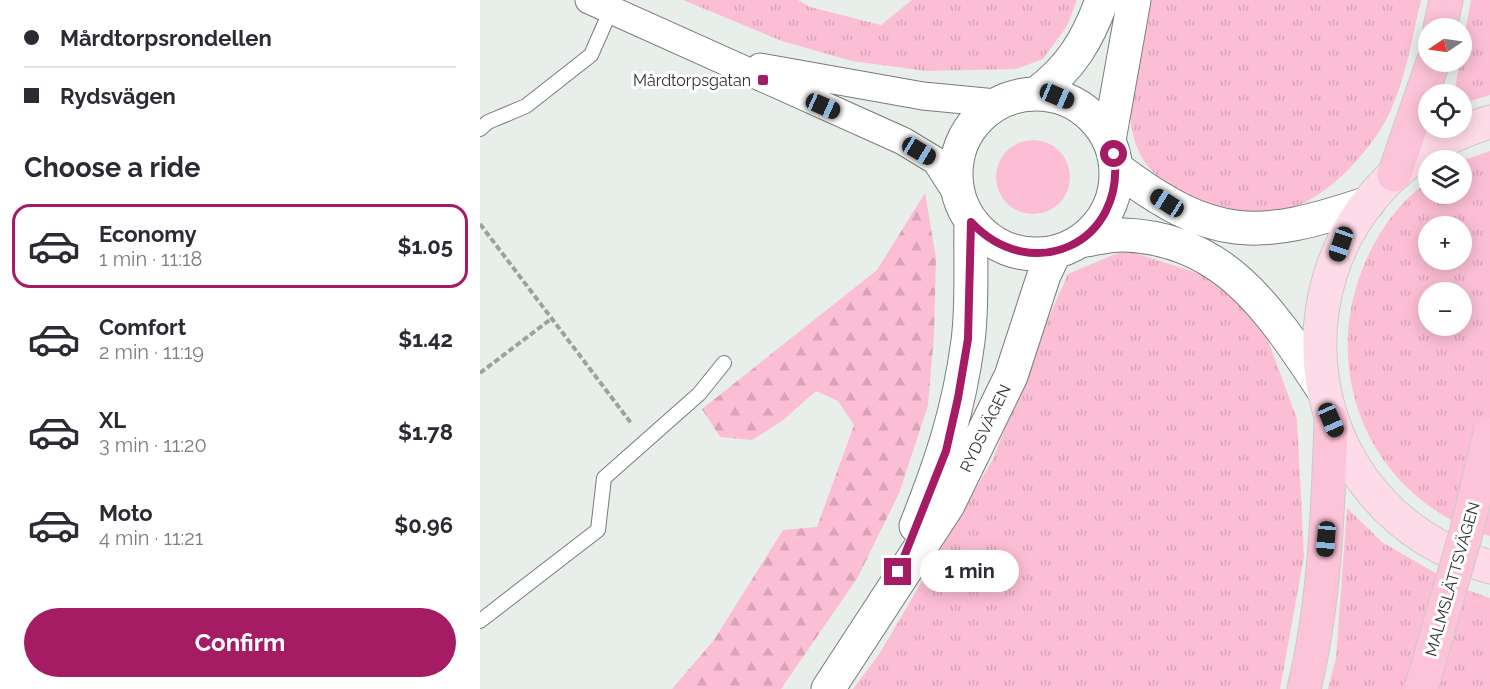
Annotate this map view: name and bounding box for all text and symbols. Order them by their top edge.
north arrow [1418,18,1472,72]
map controls [1418,18,1472,336]
text: Mårdtorpsrondellen [60,25,272,51]
place label: Mårdtorpsgatan [633,71,751,90]
marker: Mårdtorpsgatan [756,73,770,87]
car [1037,81,1077,111]
text: Rydsvägen [60,83,176,109]
button: locate [1418,84,1472,138]
car [803,90,843,122]
car [899,134,939,168]
route start [1100,140,1127,167]
button: layers [1418,150,1472,204]
text: Choose a ride [24,152,200,183]
car [1147,186,1187,220]
button: + [1418,216,1472,270]
icon: car [27,219,81,273]
text: Economy [99,221,197,247]
car [1327,224,1355,264]
text: $1.05 [398,233,453,259]
text: 1 min · 11:18 [99,247,202,271]
button: − [1418,282,1472,336]
icon: car [27,312,81,366]
text: Comfort [99,314,186,340]
text: $1.42 [398,326,453,352]
text: 2 min · 11:19 [99,340,204,364]
street label: RYDSVÄGEN [955,381,1015,475]
car [1315,400,1347,440]
icon: car [27,405,81,459]
text: XL [99,407,126,433]
text: $1.78 [398,419,453,445]
text: 3 min · 11:20 [99,433,207,457]
icon: car [27,498,81,552]
street label: MALMSLÄTTSVÄGEN [1420,499,1484,659]
text: Moto [99,500,153,526]
text: $0.96 [394,512,453,538]
car [1315,520,1337,558]
text: 4 min · 11:21 [99,526,203,550]
callout: 1 min [919,551,1018,593]
route end [884,558,911,585]
text: 1 min [944,559,995,583]
button: Confirm [24,608,456,677]

